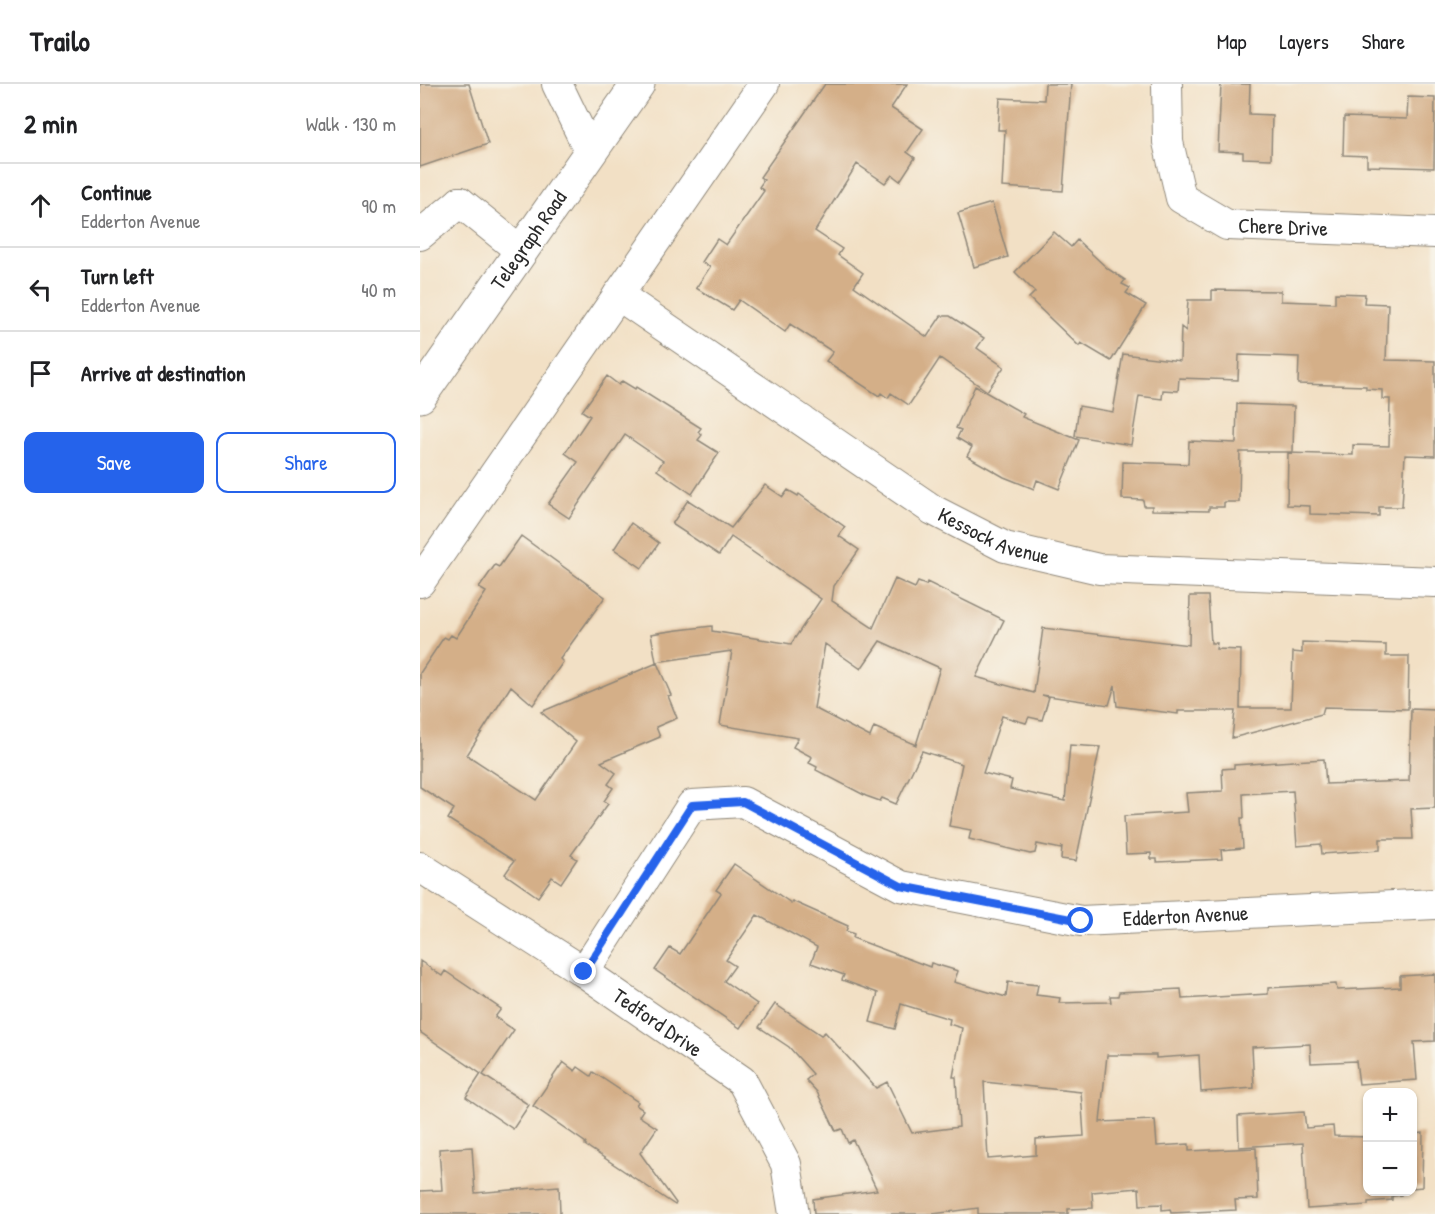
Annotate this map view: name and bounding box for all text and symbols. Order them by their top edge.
text: Trailo [30,22,90,60]
text: Map [1217,27,1246,56]
text: Layers [1279,27,1329,56]
text: Share [1362,27,1405,56]
text: 2 min [24,106,77,141]
text: Walk · 130 m [306,110,396,137]
text: Continue [81,177,152,207]
street label: Telegraph Road [484,185,573,295]
icon: ahead [24,189,57,222]
text: 90 m [362,192,396,219]
text: Edderton Avenue [81,207,200,234]
street label: Chere Drive [1238,210,1328,243]
text: Turn left [81,261,154,291]
icon: left [24,273,57,306]
text: 40 m [361,276,396,303]
text: Edderton Avenue [81,291,200,318]
icon: arrive [24,357,57,390]
text: Arrive at destination [81,358,246,388]
button: Save [24,432,204,493]
button: Share [216,432,396,493]
street label: Kessock Avenue [933,500,1052,571]
street label: Edderton Avenue [1122,898,1249,933]
route start [1067,907,1093,933]
route end [570,958,596,984]
street label: Tedford Drive [607,981,708,1063]
map controls [1363,1088,1417,1196]
button: + [1363,1088,1417,1142]
button: − [1363,1142,1417,1196]

